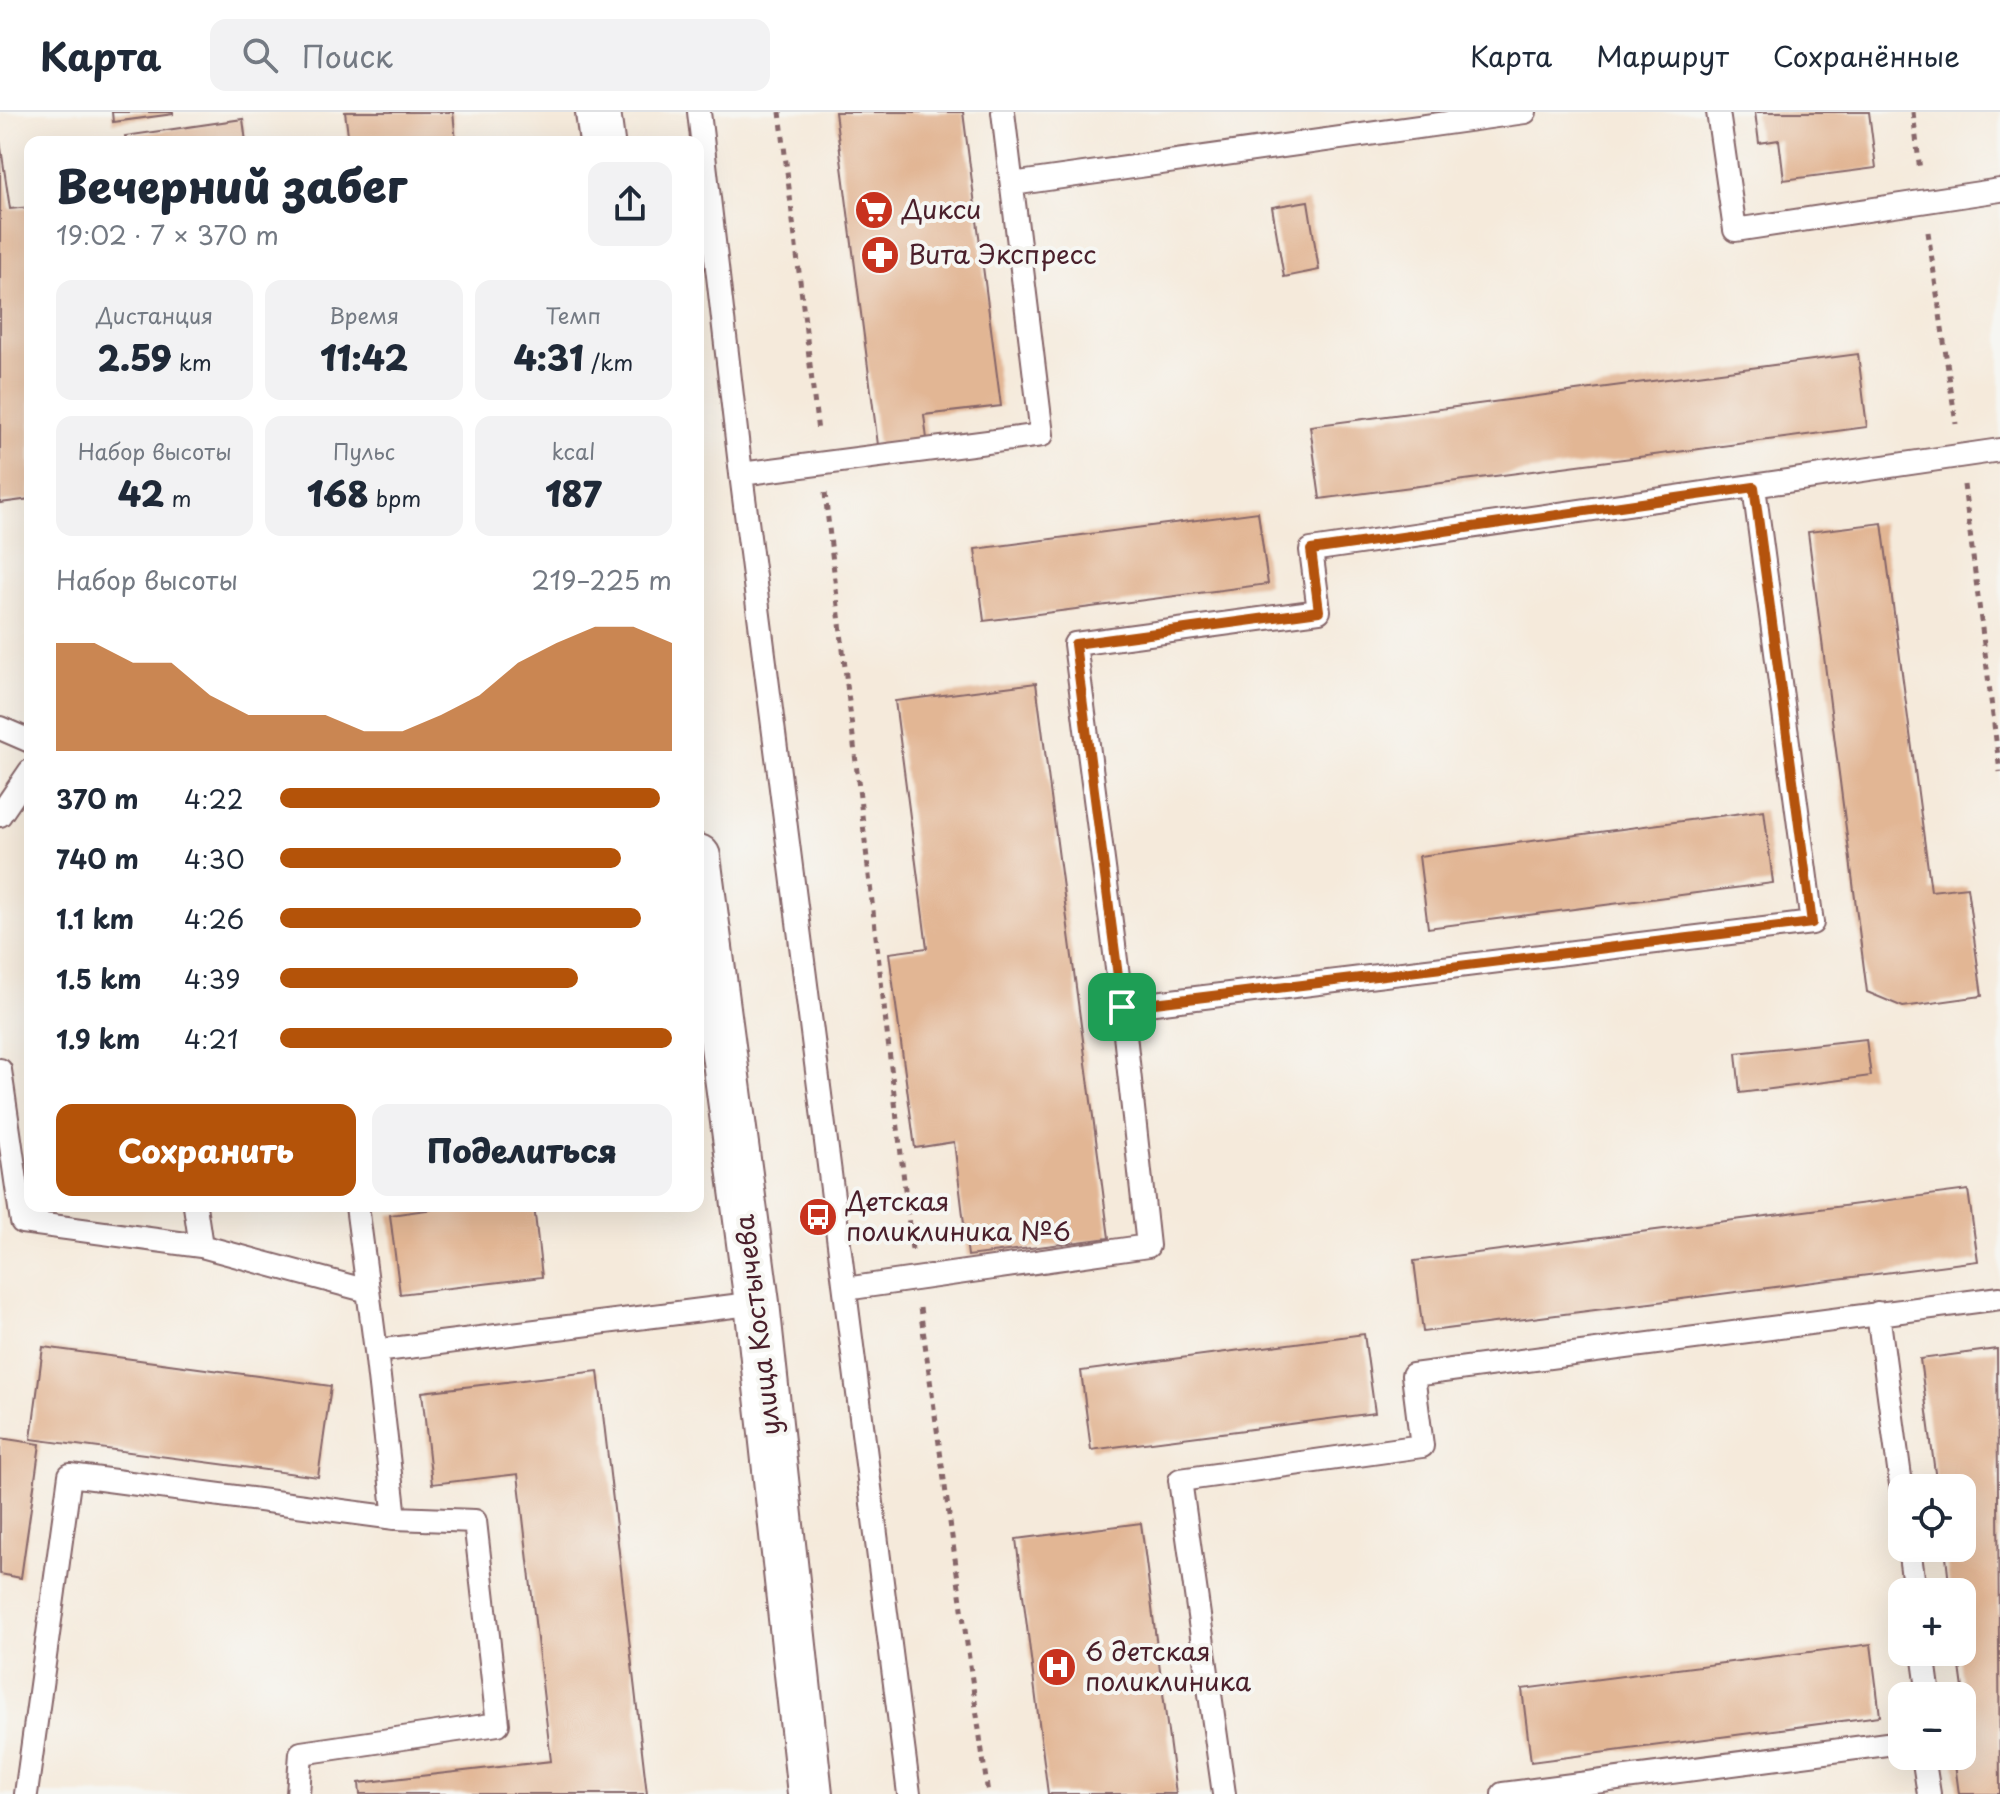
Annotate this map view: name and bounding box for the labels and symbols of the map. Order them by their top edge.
supermarket icon: Дикси [853,189,895,231]
place label: Дикси [901,189,981,228]
pharmacy icon: Вита Экспресс [859,234,901,276]
place label: Вита Экспресс [908,234,1097,273]
pin [1088,973,1156,1041]
place label: Детская поликлиника №6 [845,1181,1071,1250]
bus stop icon: Детская поликлиника №6 [797,1196,839,1238]
street label: улица Костычева [724,1212,789,1438]
place label: 6 детская поликлиника [1085,1631,1252,1700]
hospital icon: 6 детская поликлиника [1036,1646,1078,1688]

